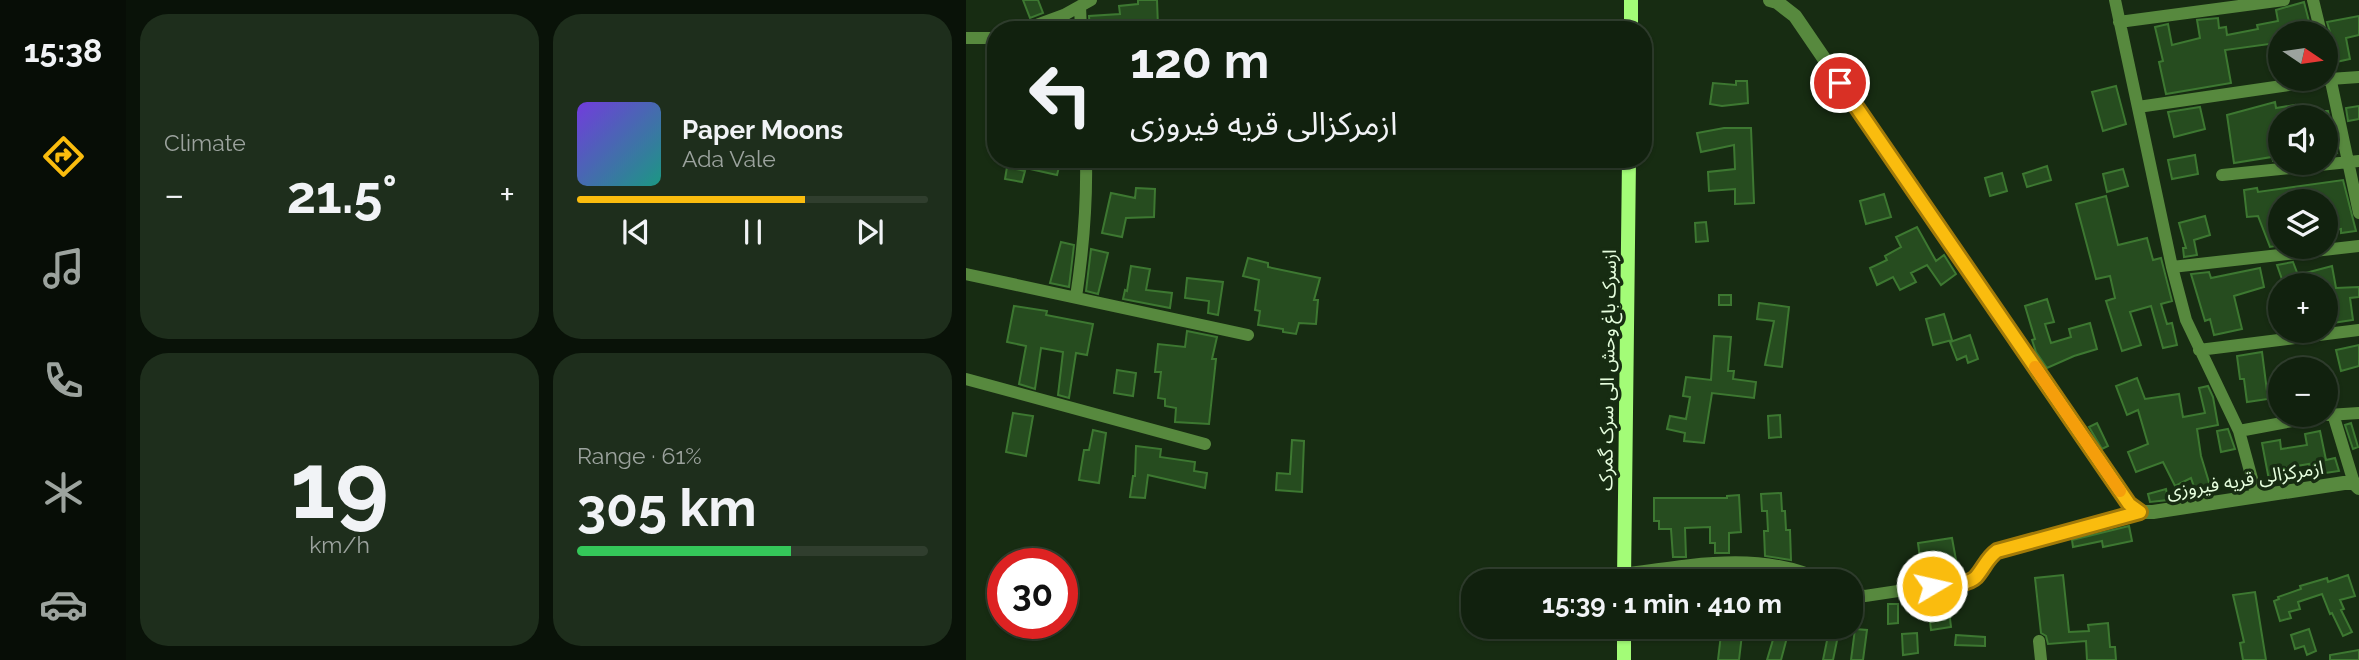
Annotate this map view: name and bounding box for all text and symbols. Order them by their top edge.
north arrow [2268,21,2338,91]
map controls [2268,21,2338,427]
text: 15:38 [24,32,102,69]
text: 120 m [1130,32,1269,89]
icon: left [1015,49,1106,140]
pin [1810,53,1870,113]
icon: arrive [1821,64,1859,102]
text: ازمرکزالی قریه فیروزی [1130,105,1398,142]
button: sound [2268,105,2338,175]
text: Paper Moons [682,115,843,145]
text: Climate [164,129,246,156]
icon: directions [39,132,88,181]
text: Ada Vale [682,145,776,172]
text: 21.5° [287,164,397,225]
text: − [164,172,184,217]
text: + [499,172,515,217]
button: layers [2268,189,2338,259]
icon: previous [617,213,655,251]
icon: pause [734,213,772,251]
icon: next [851,213,889,251]
icon: music [39,244,88,293]
street label: ازسرک باغ وحش الی سرک گمرک [1594,249,1623,491]
button: + [2268,273,2338,343]
icon: phone [39,356,88,405]
button: − [2268,357,2338,427]
text: 19 [290,432,389,539]
text: Range · 61% [577,442,702,469]
street label: ازمرکزالی قریه فیروزی [2165,456,2325,503]
icon: climate [39,468,88,517]
text: 305 km [577,477,757,538]
text: km/h [309,531,370,558]
speed limit sign: 30 [987,548,1078,639]
position arrow [1895,549,1969,623]
icon: car [39,580,88,629]
text: 15:39 · 1 min · 410 m [1542,589,1782,619]

